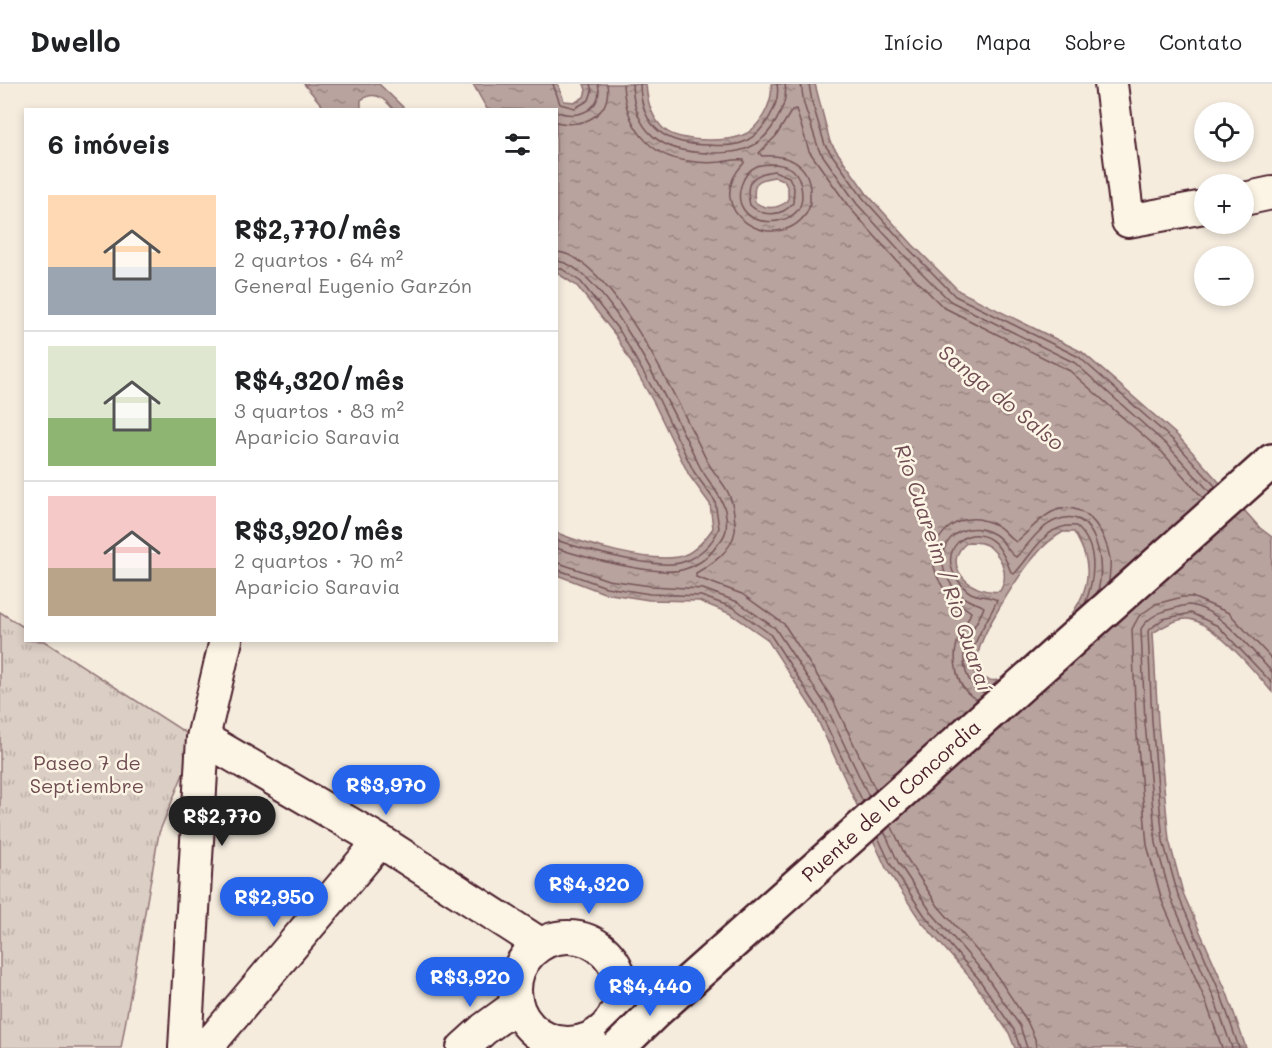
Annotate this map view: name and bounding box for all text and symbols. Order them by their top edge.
text: Dwello [30,23,120,59]
text: Início [884,28,943,55]
text: Mapa [976,28,1032,55]
text: Sobre [1065,28,1126,55]
text: Contato [1159,28,1242,55]
map controls [1194,102,1254,306]
button: locate [1194,102,1254,162]
text: 6 imóveis [48,127,170,161]
icon: filters [501,128,534,161]
button: + [1194,174,1254,234]
text: R$2,770/mês [234,212,401,246]
icon: home [96,219,168,291]
text: 2 quartos · 64 m² [234,246,403,272]
button: − [1194,246,1254,306]
text: General Eugenio Garzón [234,272,472,298]
water label: Sanga do Salso [934,338,1070,456]
text: R$4,320/mês [234,363,404,397]
icon: home [96,370,168,442]
text: 3 quartos · 83 m² [234,397,404,423]
text: Aparicio Saravia [234,423,400,449]
water label: Río Cuareim / Rio Quaraí [889,440,1000,695]
text: R$3,920/mês [234,513,403,547]
icon: home [96,520,168,592]
text: 2 quartos · 70 m² [234,547,403,573]
text: Aparicio Saravia [234,573,400,599]
street label: Puente de la Concordia [795,713,986,887]
park label: Paseo 7 de Septiembre [30,749,144,798]
pin: R$3,970 [331,765,441,816]
text: R$3,970 [346,771,426,797]
pin: R$2,770 [167,796,277,847]
text: R$2,770 [183,802,261,828]
pin: R$4,320 [534,864,644,915]
text: R$4,320 [548,870,630,896]
pin: R$2,950 [219,877,329,928]
text: R$2,950 [234,883,314,909]
pin: R$3,920 [415,957,525,1008]
text: R$3,920 [430,963,510,989]
pin: R$4,440 [595,966,705,1017]
text: R$4,440 [608,972,692,998]

